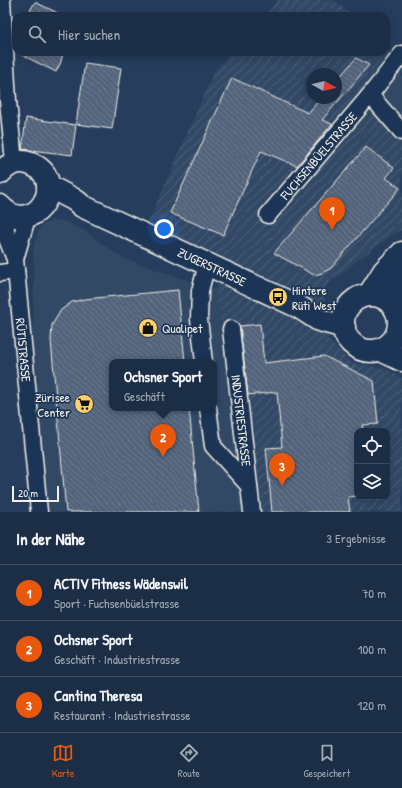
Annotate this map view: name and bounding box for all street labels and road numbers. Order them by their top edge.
street label: FUCHSENBÜELSTRASSE [275,108,361,204]
street label: ZUGERSTRASSE [175,243,249,290]
street label: RÜTISTRASSE [12,317,36,383]
street label: INDUSTRIESTRASSE [227,374,256,467]

